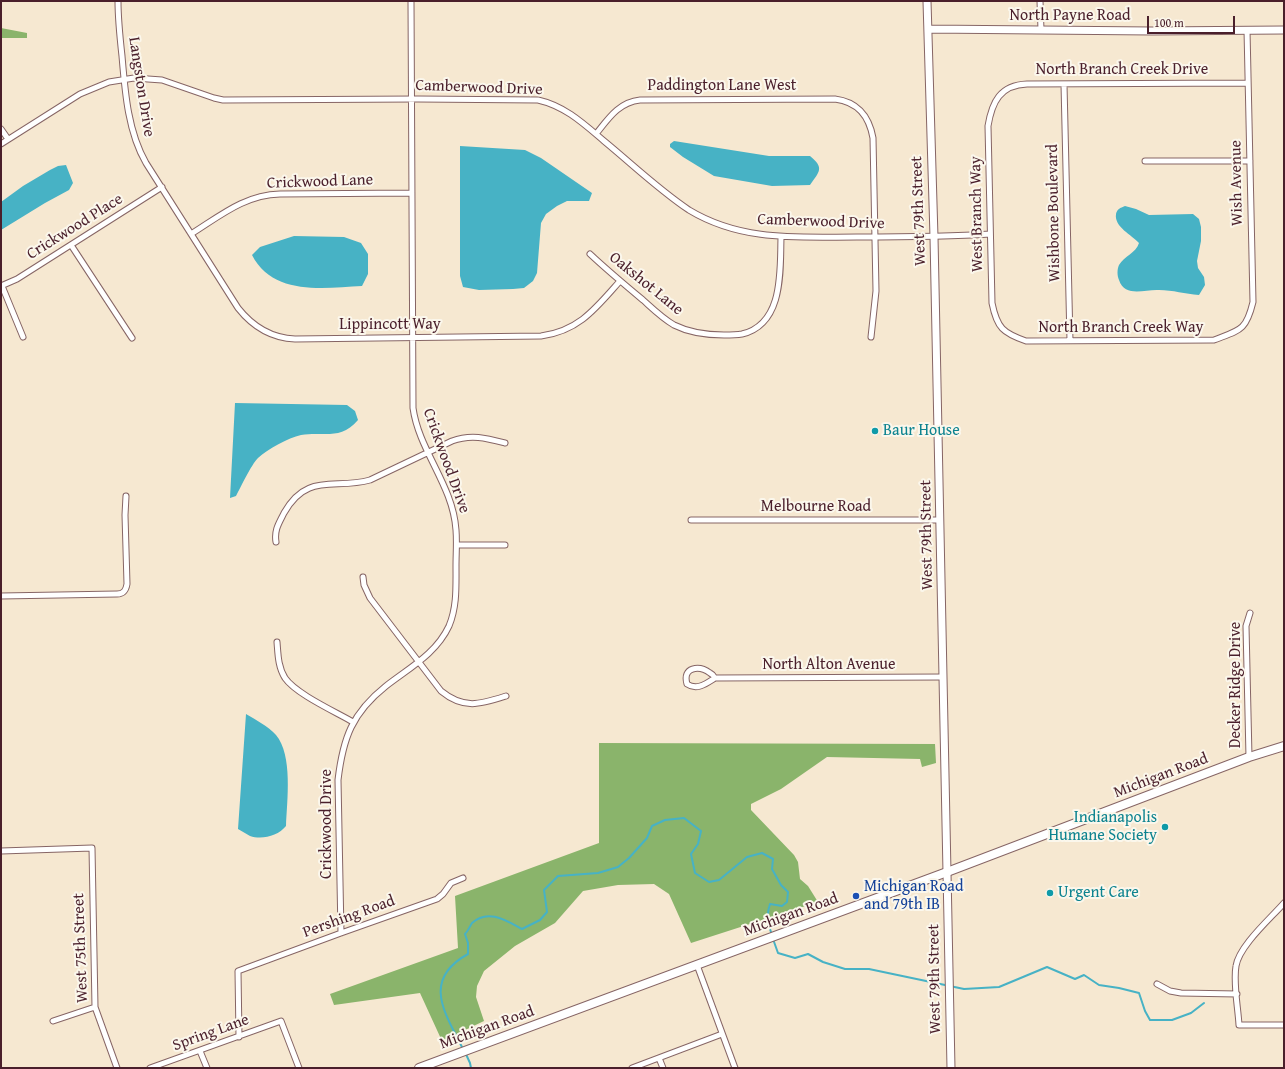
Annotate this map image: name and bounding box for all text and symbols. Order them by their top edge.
street label: North Payne Road [1010,6,1130,26]
scale bar [1149,8,1237,34]
text: 100 m [1154,14,1184,31]
street label: Langston Drive [124,36,158,138]
street label: North Branch Creek Drive [1036,60,1208,80]
street label: Camberwood Drive [415,76,543,100]
street label: Paddington Lane West [648,76,796,96]
street label: Wish Avenue [1227,140,1247,226]
street label: Wishbone Boulevard [1043,144,1065,282]
street label: West 79th Street [907,156,931,266]
street label: West Branch Way [966,156,988,272]
street label: Crickwood Lane [267,171,373,193]
street label: Crickwood Place [23,190,127,264]
street label: Camberwood Drive [757,210,885,234]
street label: Oakshot Lane [605,248,687,320]
street label: Lippincott Way [339,315,441,335]
street label: North Branch Creek Way [1038,318,1204,338]
street label: Crickwood Drive [418,406,474,516]
place label: Baur House [883,421,960,441]
marker: Baur House [870,426,880,436]
street label: West 79th Street [916,480,938,590]
street label: Melbourne Road [761,497,871,517]
street label: Decker Ridge Drive [1226,622,1246,748]
street label: North Alton Avenue [762,655,896,675]
street label: Michigan Road [1111,749,1211,803]
street label: Crickwood Drive [317,769,337,879]
place label: Indianapolis Humane Society [1048,808,1157,846]
marker: Indianapolis Humane Society [1160,822,1170,832]
place label: Michigan Road and 79th IB [864,877,963,915]
place label: Urgent Care [1058,883,1139,903]
marker: Urgent Care [1045,888,1055,898]
street label: Michigan Road [741,889,841,941]
street label: Pershing Road [300,891,398,943]
marker: Michigan Road and 79th IB [851,891,861,901]
street label: West 75th Street [69,893,93,1003]
street label: West 79th Street [924,924,946,1034]
street label: Michigan Road [437,1002,537,1054]
street label: Spring Lane [170,1010,252,1056]

